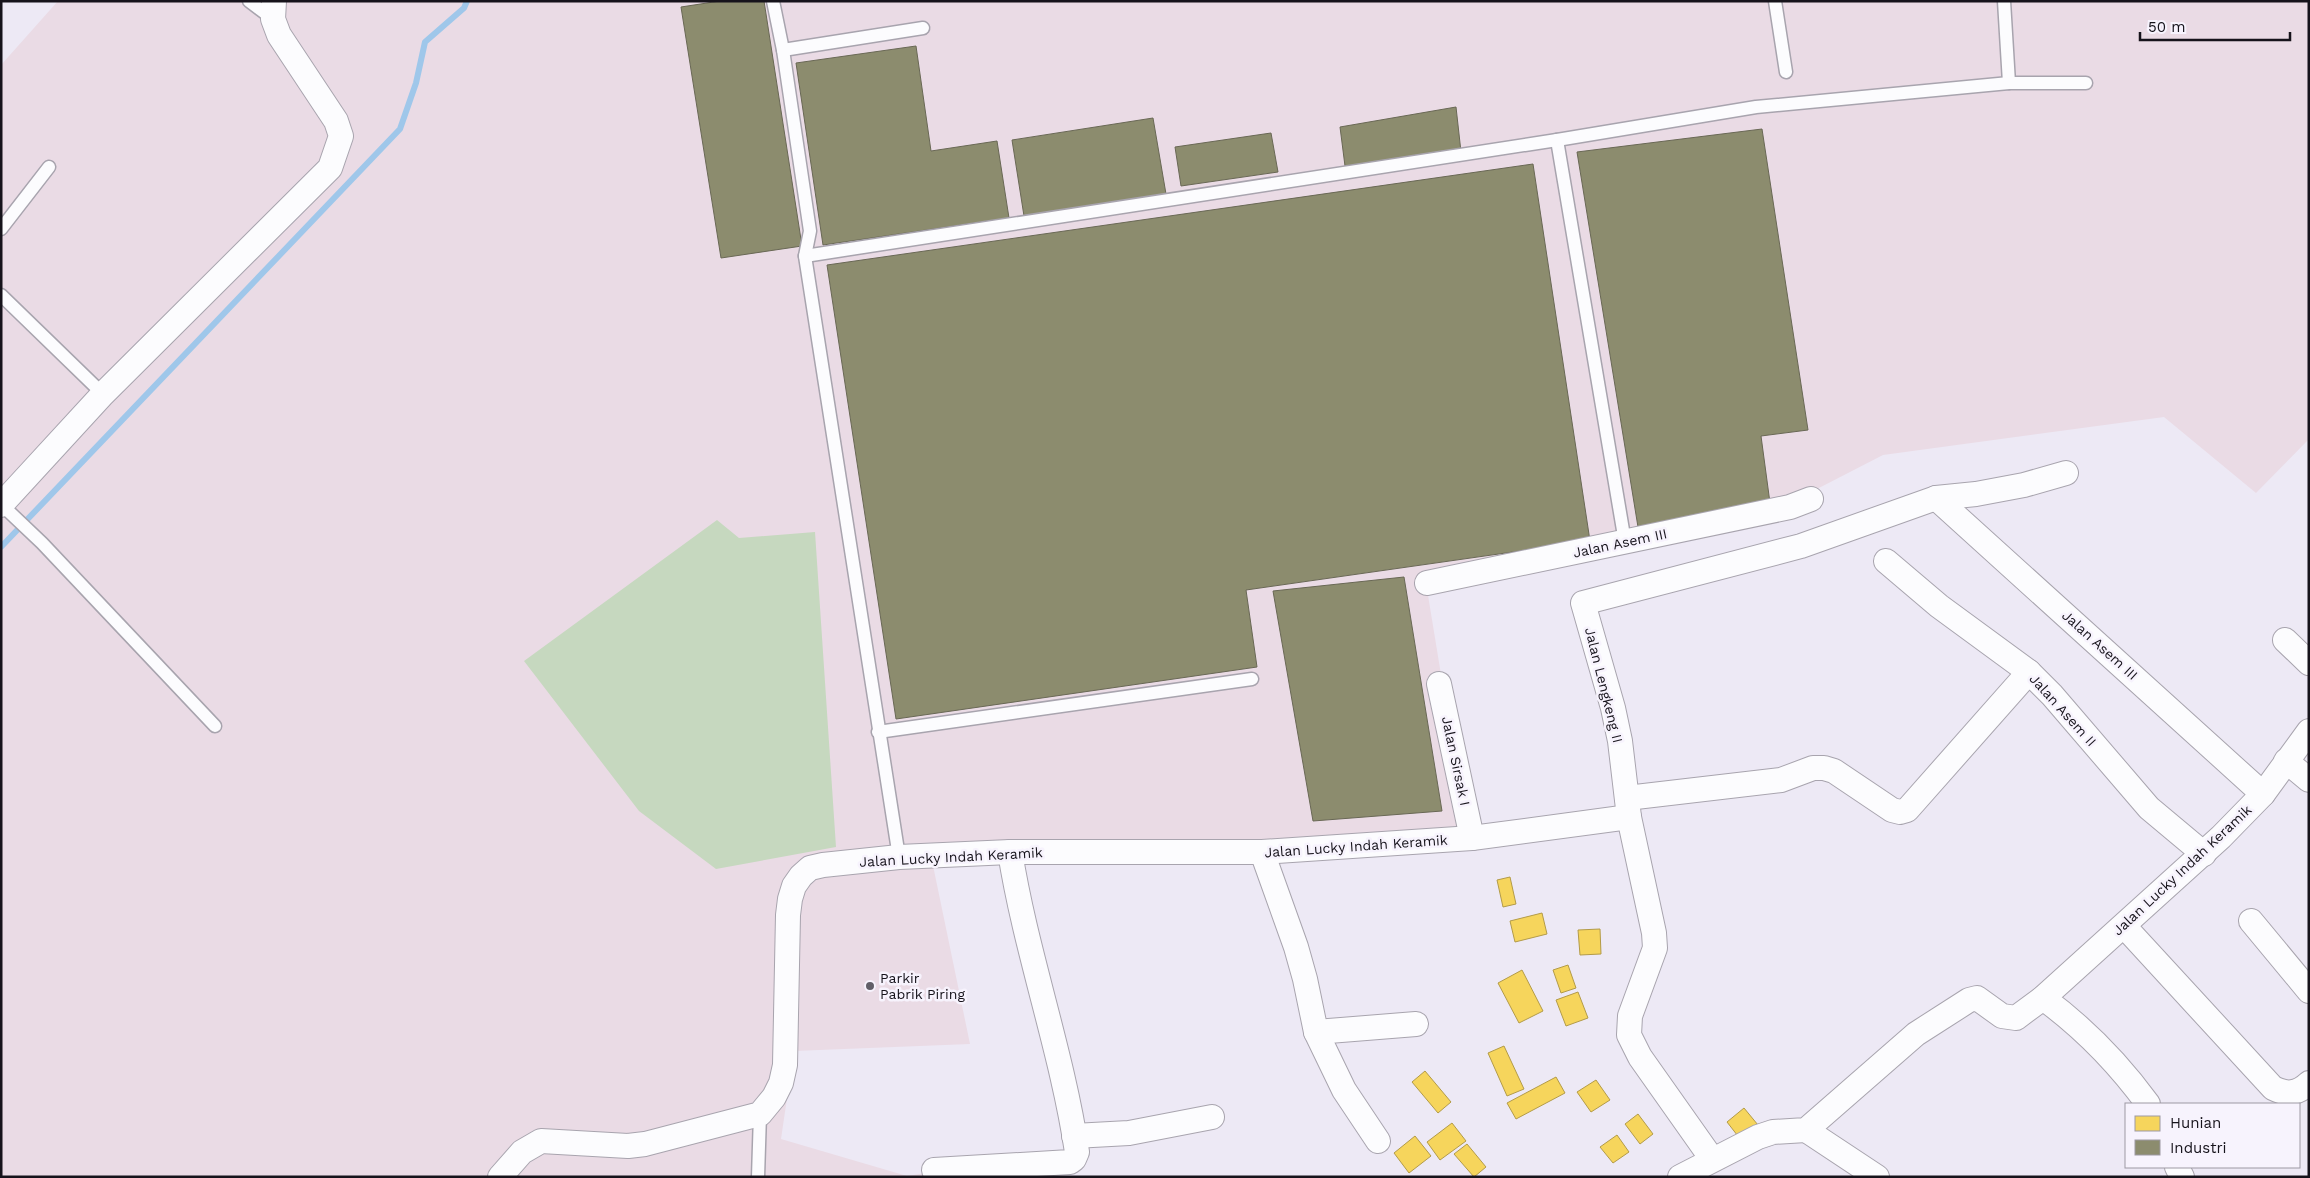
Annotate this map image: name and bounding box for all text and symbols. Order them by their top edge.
scale bar [2140,10,2290,42]
text: 50 m [2148,18,2185,36]
street label: Jalan Asem III [1571,525,1669,561]
street label: Jalan Asem III [2059,607,2141,683]
street label: Jalan Lengkeng II [1582,626,1626,744]
street label: Jalan Asem II [2026,671,2100,749]
street label: Jalan Sirsak I [1439,715,1473,807]
street label: Jalan Lucky Indah Keramik [2109,802,2255,938]
street label: Jalan Lucky Indah Keramik [1264,832,1448,860]
street label: Jalan Lucky Indah Keramik [859,844,1043,870]
place label: Parkir Pabrik Piring [880,970,965,1002]
marker: Parkir Pabrik Piring [864,980,876,992]
legend [2125,1103,2300,1168]
text: Hunian [2170,1114,2221,1132]
text: Industri [2170,1139,2227,1157]

